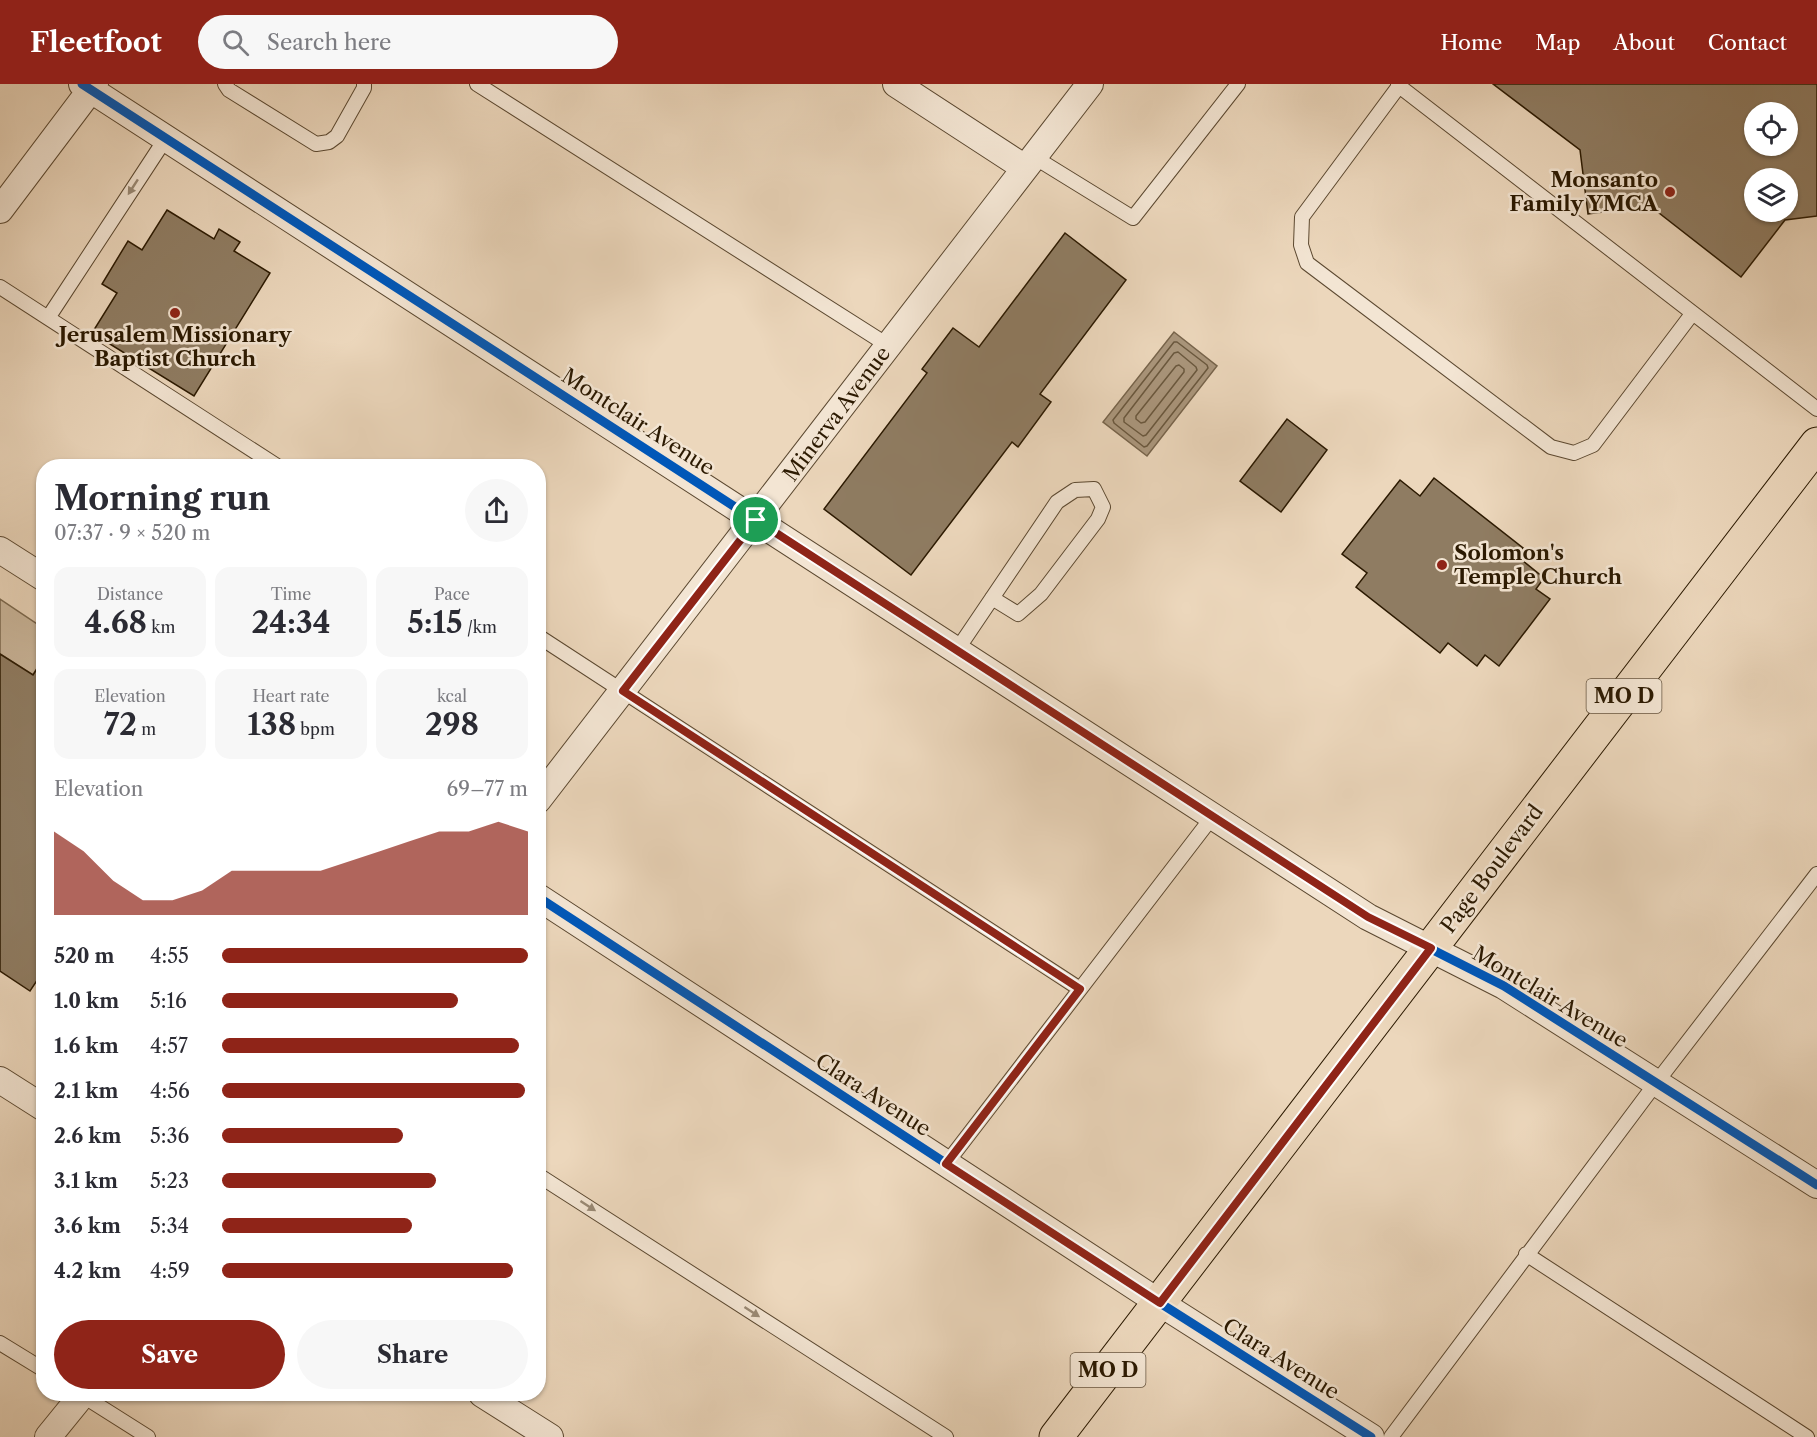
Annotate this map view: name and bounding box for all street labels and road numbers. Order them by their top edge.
street label: Minerva Avenue [778,341,895,486]
street label: Montclair Avenue [557,363,719,480]
road number: MO D [1586,679,1662,713]
street label: Page Boulevard [1435,799,1548,938]
street label: Montclair Avenue [1468,940,1632,1053]
street label: Clara Avenue [811,1048,936,1141]
street label: Clara Avenue [1218,1313,1344,1404]
road number: MO D [1070,1353,1146,1387]

